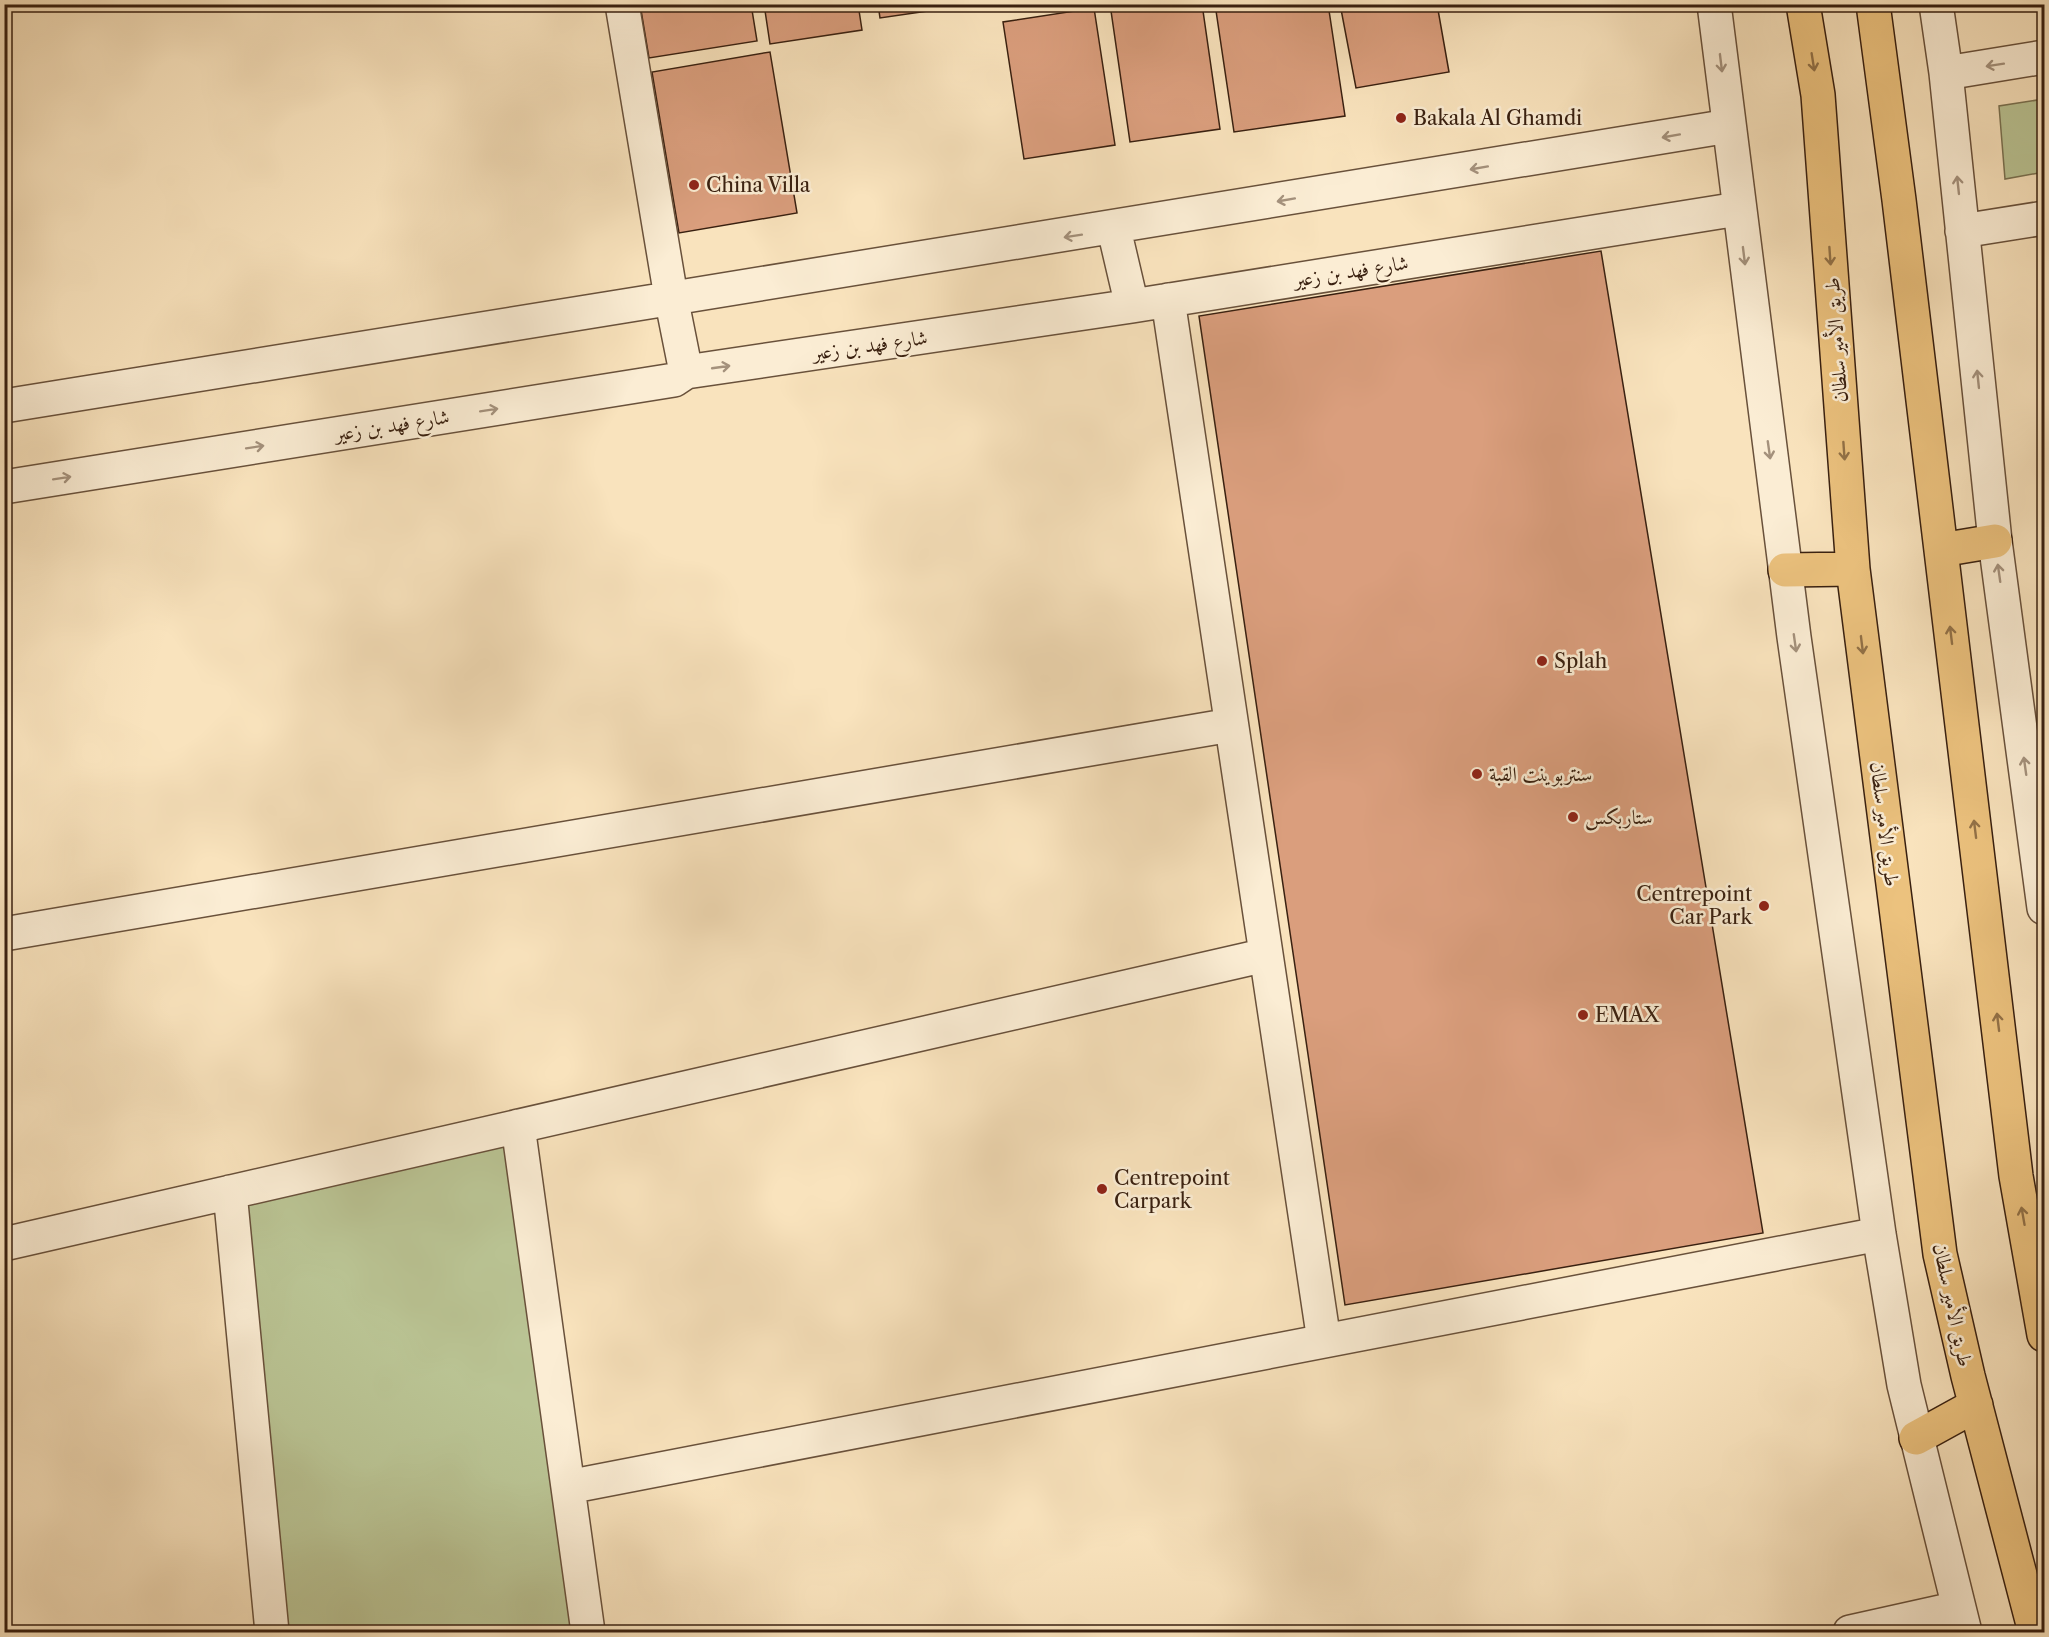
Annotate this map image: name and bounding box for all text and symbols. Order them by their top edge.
one-way arrow [1716,52,1727,72]
one-way arrow [1807,52,1818,72]
one-way arrow [1986,60,2006,71]
place label: Bakala Al Ghamdi [1413,106,1582,130]
marker: Bakala Al Ghamdi [1394,111,1408,125]
one-way arrow [1662,131,1681,142]
one-way arrow [1469,163,1489,174]
place label: China Villa [706,173,811,197]
one-way arrow [1952,176,1963,196]
marker: China Villa [687,178,701,192]
one-way arrow [1277,195,1297,206]
one-way arrow [1064,230,1084,241]
one-way arrow [1739,246,1750,266]
one-way arrow [1825,246,1836,266]
street label: شارع فهد بن زعير [1290,250,1411,298]
street label: طريق الأمير سلطان [1817,276,1853,404]
street label: شارع فهد بن زعير [809,325,930,371]
one-way arrow [710,361,730,372]
one-way arrow [1972,370,1983,390]
street label: شارع فهد بن زعير [331,404,452,452]
one-way arrow [478,404,498,415]
one-way arrow [1764,439,1775,459]
one-way arrow [1839,440,1850,460]
one-way arrow [244,441,264,452]
one-way arrow [52,472,72,483]
one-way arrow [1993,564,2004,584]
one-way arrow [1945,626,1956,646]
one-way arrow [1789,633,1800,652]
one-way arrow [1857,634,1868,654]
place label: Splah [1554,649,1608,673]
marker: Splah [1535,654,1549,668]
one-way arrow [2020,757,2031,777]
street label: طريق الأمير سلطان [1864,760,1908,888]
place label: سنتربوينت القبة [1489,762,1592,787]
marker: سنتربوينت القبة [1470,767,1484,781]
place label: ستاربكس [1585,805,1653,831]
marker: ستاربكس [1566,810,1580,824]
one-way arrow [1969,819,1980,839]
place label: Centrepoint Car Park [1636,882,1753,929]
marker: Centrepoint Car Park [1757,899,1771,913]
place label: EMAX [1595,1003,1660,1027]
marker: EMAX [1576,1008,1590,1022]
one-way arrow [1992,1013,2003,1033]
place label: Centrepoint Carpark [1114,1166,1230,1213]
marker: Centrepoint Carpark [1095,1182,1109,1196]
one-way arrow [2017,1206,2028,1226]
street label: طريق الأمير سلطان [1927,1240,1981,1369]

